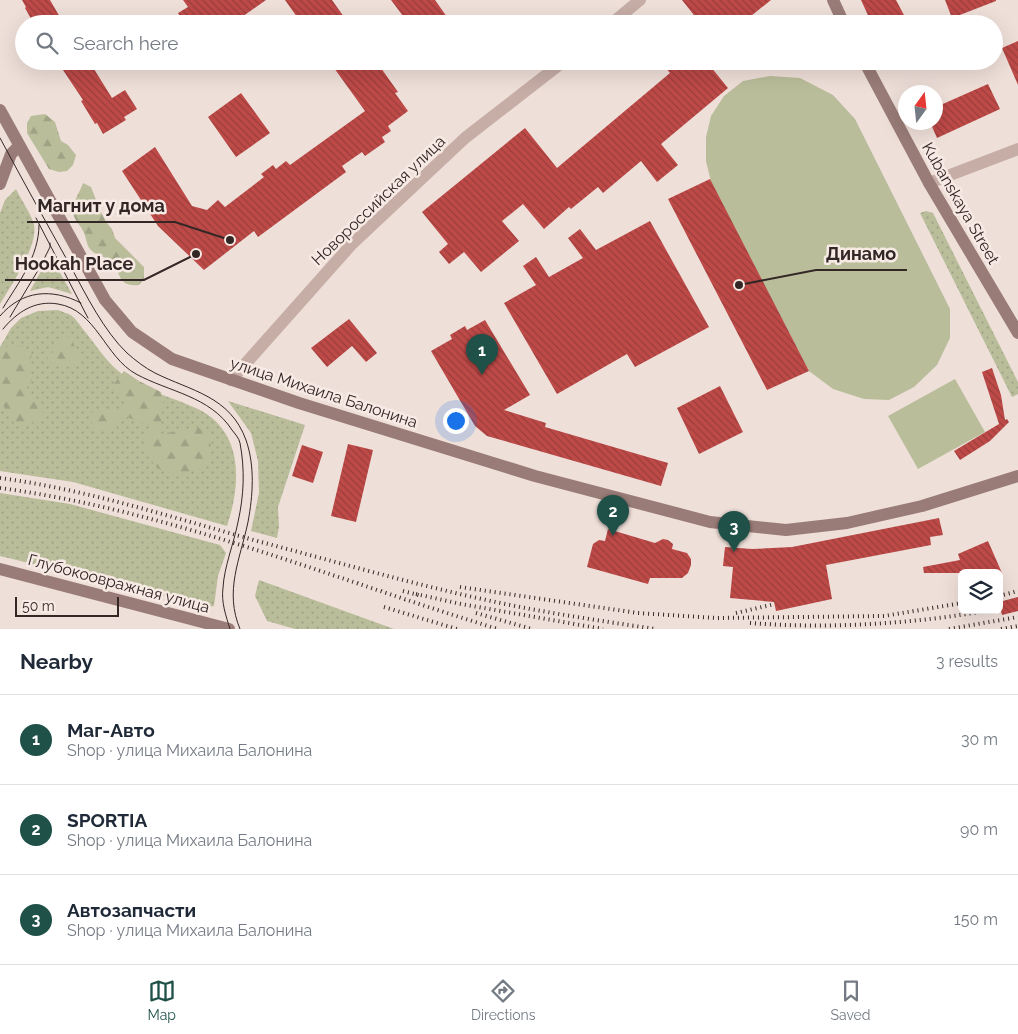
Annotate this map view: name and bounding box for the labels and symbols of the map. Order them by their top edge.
north arrow [898,85,943,130]
street label: Новороссийская улица [308,132,449,269]
street label: Kubanskaya Street [918,139,1004,268]
callout: Магнит у дома [27,189,175,222]
text: Магнит у дома [37,195,165,216]
callout: Динамо [816,237,907,270]
text: Динамо [826,243,896,264]
callout: Hookah Place [5,247,144,280]
text: Hookah Place [15,253,134,274]
pin: 1 [466,334,498,375]
street label: улица Михаила Балонина [228,353,420,432]
your location [443,408,469,434]
pin: 2 [597,495,629,536]
pin: 3 [718,511,750,552]
street label: Глубокоовражная улица [26,550,212,617]
scale bar [15,594,119,617]

